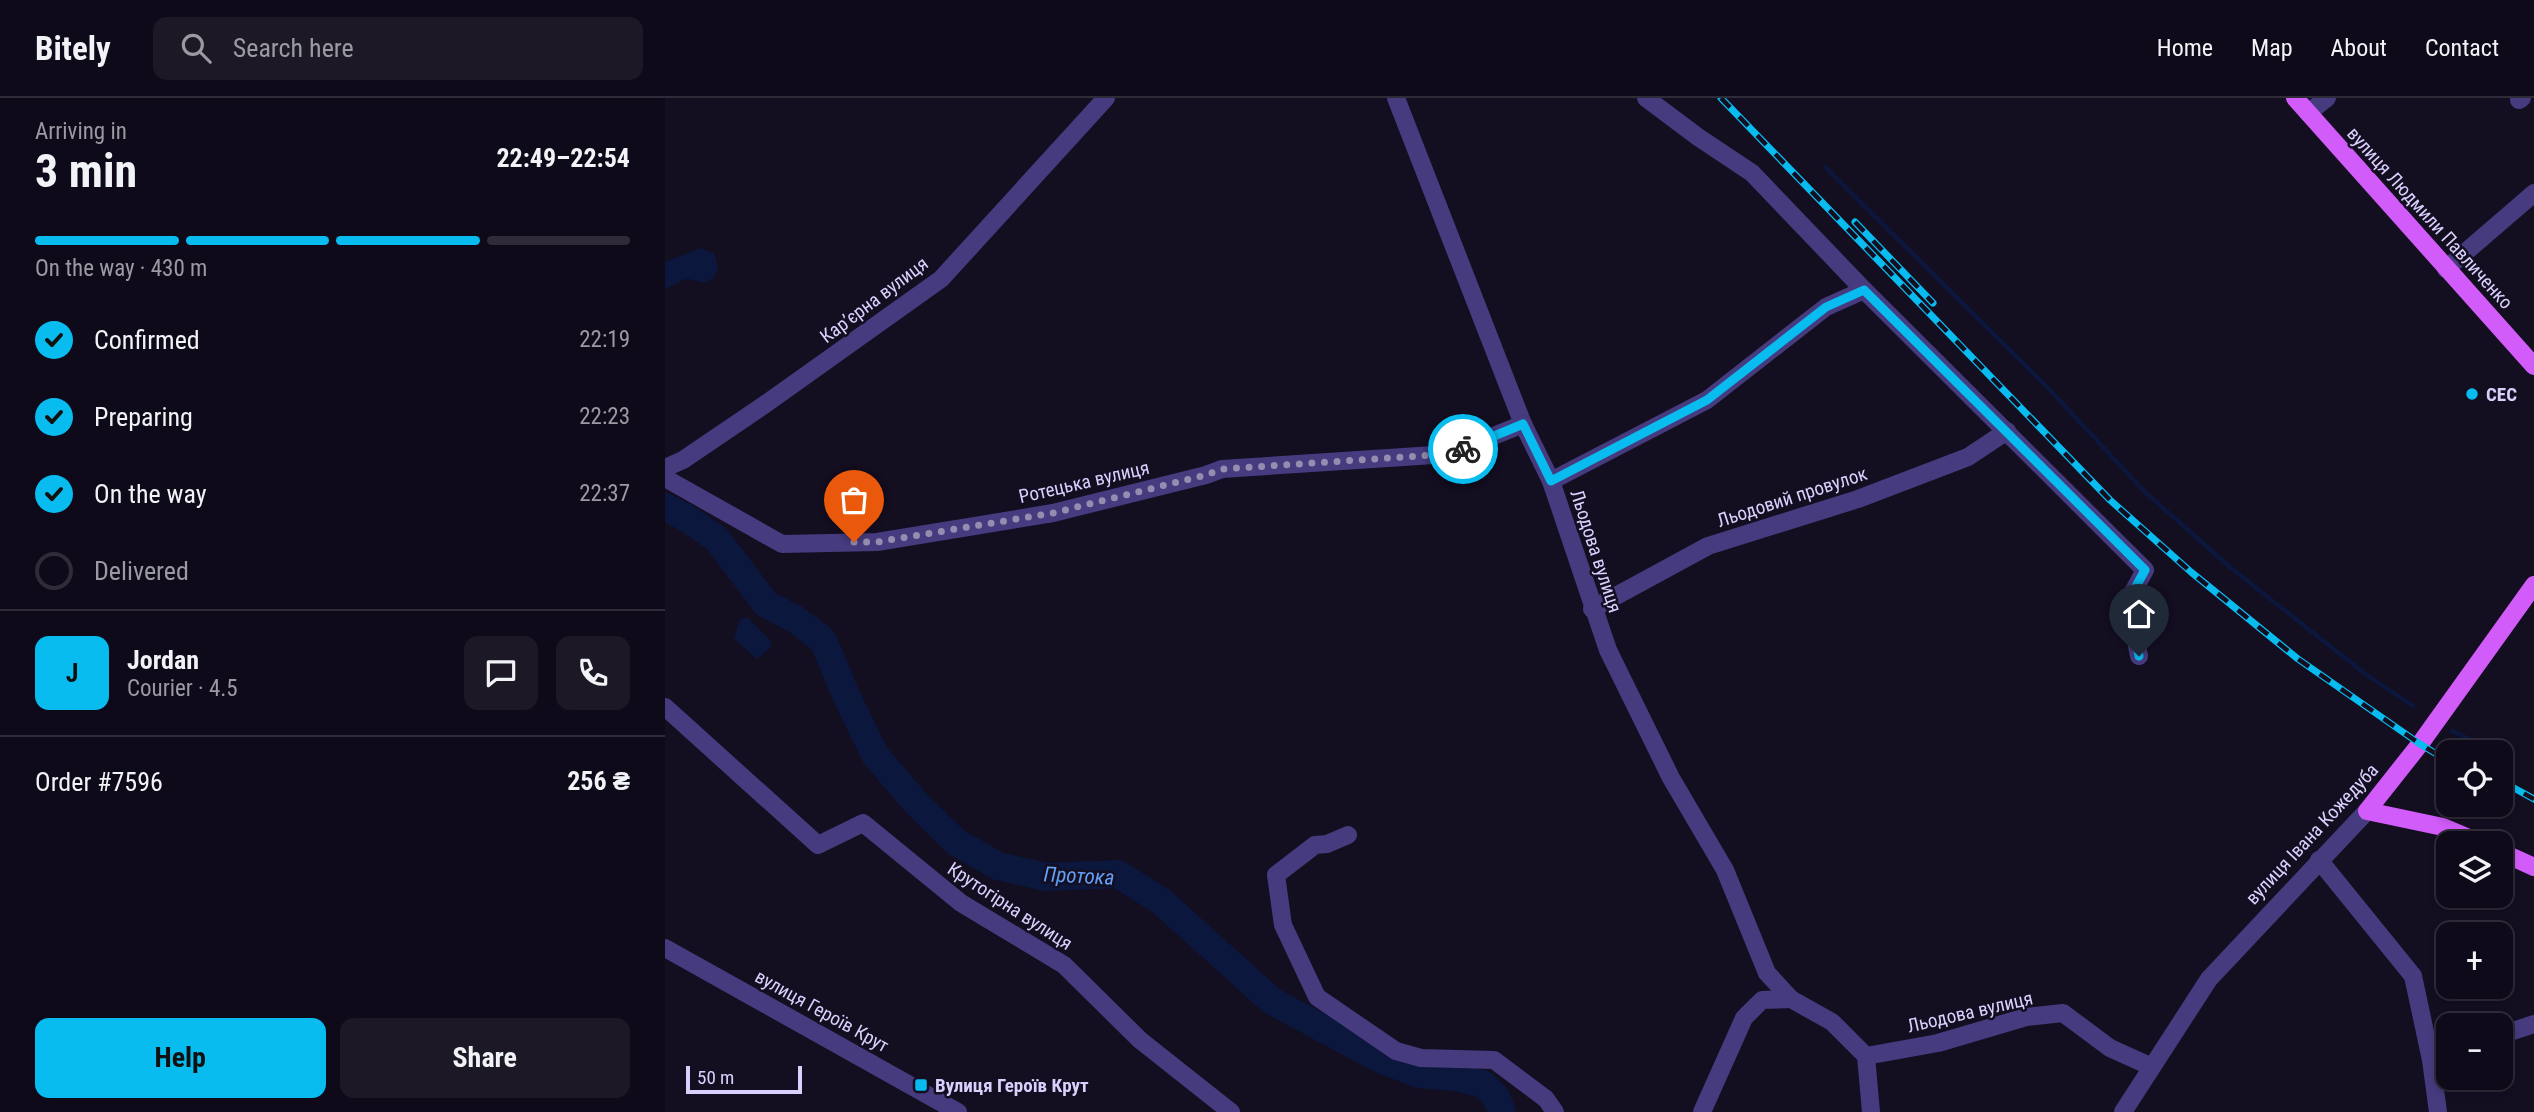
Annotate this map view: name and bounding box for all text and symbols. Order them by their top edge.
search box [153,17,643,80]
text: Bitely [35,29,111,68]
icon: search [177,29,215,67]
text: Search here [233,33,354,63]
text: Home [2157,34,2213,62]
text: Map [2251,34,2293,62]
text: About [2331,34,2387,62]
text: Contact [2425,34,2499,62]
text: Arriving in [35,118,127,145]
street label: вулиця Людмили Павличенко [2342,122,2518,314]
text: 22:49–22:54 [496,143,630,173]
text: 3 min [35,144,137,198]
street label: Карʼєрна вулиця [816,252,932,348]
text: On the way · 430 m [35,255,207,282]
icon: check [35,321,73,359]
text: Confirmed [94,325,200,355]
text: 22:19 [579,326,630,353]
place label: СЕС [2486,383,2517,406]
marker: СЕС [2464,386,2480,402]
icon: check [35,398,73,436]
text: Preparing [94,402,193,432]
text: 22:23 [579,403,630,430]
courier [1428,414,1498,484]
icon: bike [1444,430,1482,468]
street label: Ротецька вулиця [1016,456,1152,508]
street label: Льодовий провулок [1714,462,1870,532]
pin [824,470,884,542]
icon: check [35,475,73,513]
text: On the way [94,479,207,509]
text: 22:37 [579,480,630,507]
icon: bag [835,481,873,519]
street label: Льодова вулиця [1565,487,1627,615]
text: Delivered [94,556,189,586]
pin [2109,584,2169,656]
icon: home [2120,595,2158,633]
button: chat [464,636,538,710]
button: phone [556,636,630,710]
text: Jordan [127,645,199,675]
text: J [66,658,78,688]
text: Courier · 4.5 [127,675,238,702]
map controls [2436,740,2513,1090]
button: locate [2436,740,2513,817]
street label: вулиця Івана Кожедуба [2241,759,2383,909]
text: 256 ₴ [567,766,630,796]
text: Order #7596 [35,767,163,797]
button: layers [2436,831,2513,908]
street label: Крутогірна вулиця [943,857,1077,955]
water label: Протока [1043,862,1115,890]
button: + [2436,922,2513,999]
street label: вулиця Героїв Крут [751,965,893,1057]
street label: Льодова вулиця [1905,986,2035,1038]
button: − [2436,1013,2513,1090]
button: Help [35,1018,326,1098]
button: Share [340,1018,630,1098]
scale bar [686,1063,801,1095]
text: 50 m [697,1066,734,1089]
place label: Вулиця Героїв Крут [935,1074,1089,1097]
marker: Вулиця Героїв Крут [913,1077,929,1093]

